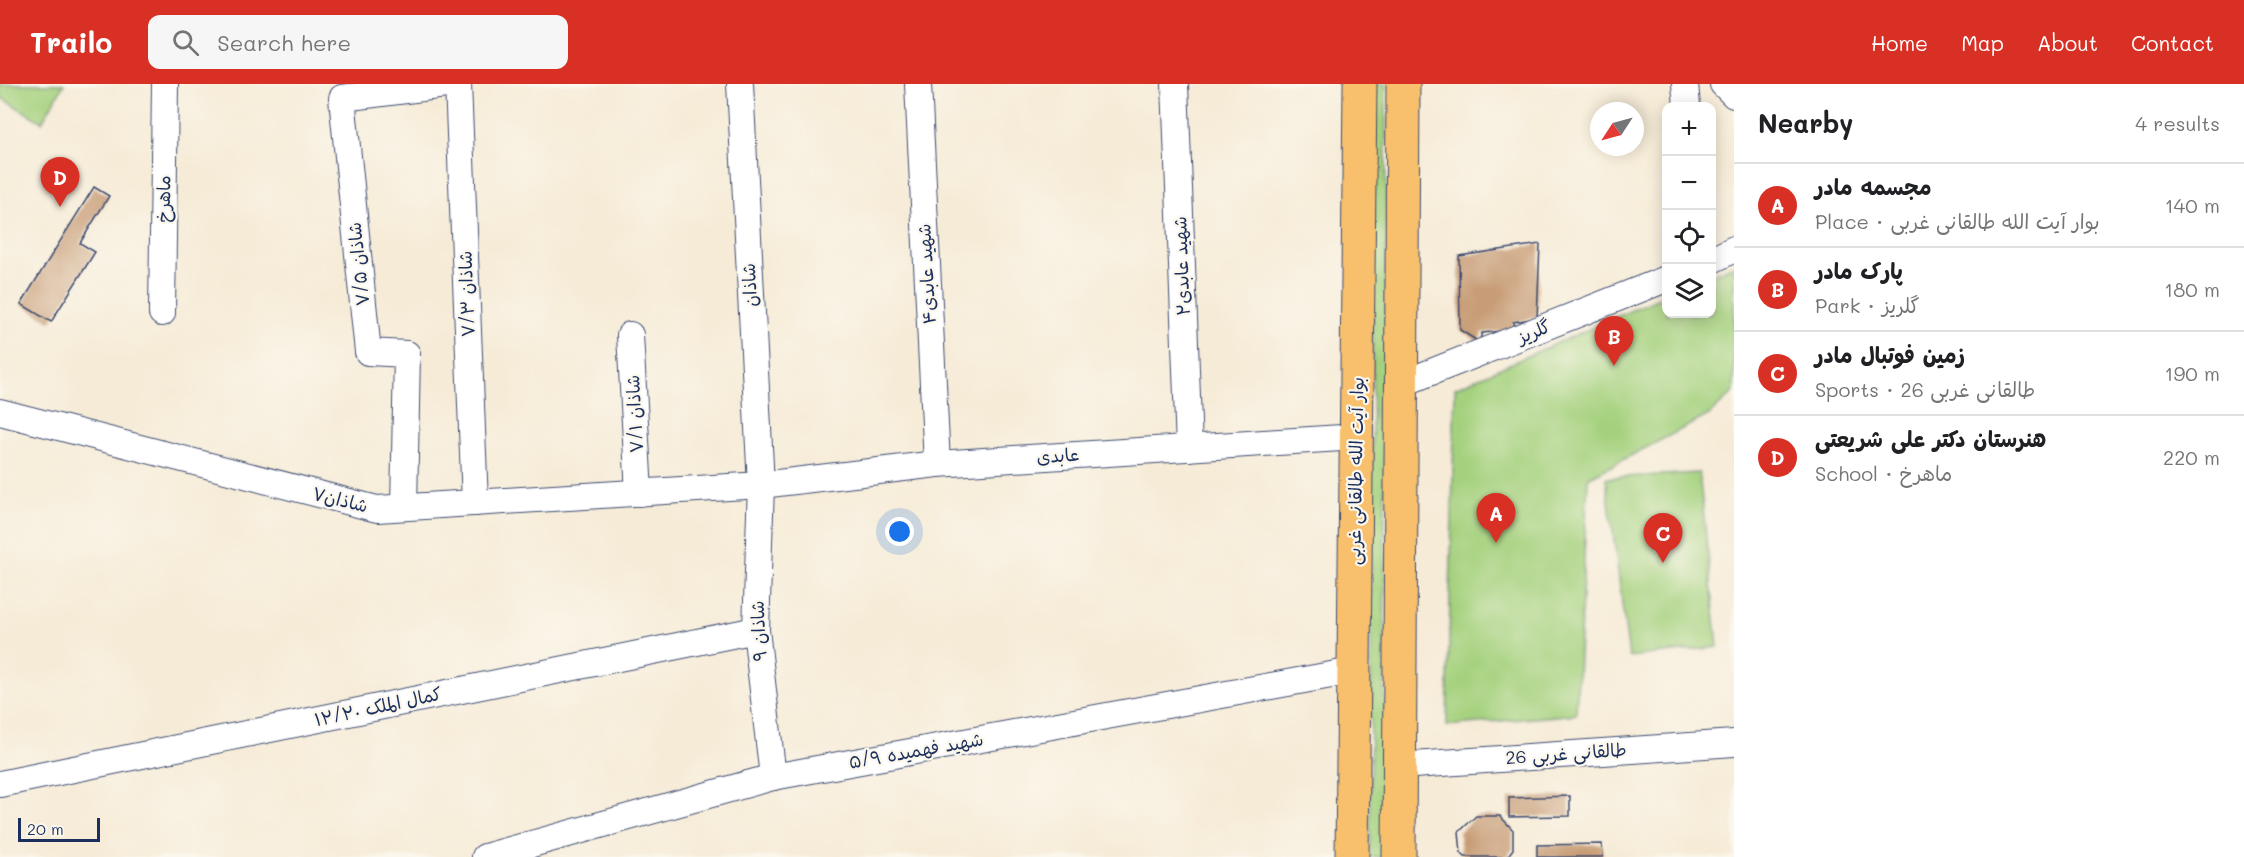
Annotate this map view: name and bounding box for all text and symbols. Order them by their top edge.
search box [148,15,568,69]
text: Trailo [30,24,112,60]
icon: search [169,26,202,59]
text: Search here [217,28,351,57]
text: Home [1871,29,1928,56]
text: Map [1961,29,2004,56]
text: About [2037,29,2098,56]
text: Contact [2131,29,2214,56]
north arrow [1590,102,1644,156]
map controls [1662,102,1716,318]
button: + [1662,102,1716,156]
text: Nearby [1758,106,1853,140]
text: 4 results [2135,110,2220,136]
button: − [1662,156,1716,210]
pin: D [40,158,80,207]
text: مجسمه مادر [1815,172,1932,201]
street label: ماهرخ [151,175,176,223]
text: A [1771,192,1784,218]
text: 140 m [2165,192,2220,218]
text: Place · بوار آیت الله طالقانی غربی [1815,208,2100,234]
button: locate [1662,210,1716,264]
street label: شهید عابدی۲ [1167,216,1195,316]
street label: شاذان ۷/۵ [342,221,374,307]
street label: شهید عابدی۴ [911,223,941,325]
street label: شاذان ۷/۳ [453,250,479,338]
text: پارک مادر [1815,256,1903,285]
street label: شاذان [736,263,762,307]
button: layers [1662,264,1716,318]
text: B [1771,276,1784,302]
text: 180 m [2164,276,2220,302]
text: Park · گلریز [1815,292,1920,318]
street label: گلریز [1512,313,1554,349]
pin: B [1594,316,1634,366]
text: زمین فوتبال مادر [1815,340,1965,369]
text: C [1770,360,1785,386]
text: 190 m [2165,360,2220,386]
street label: شاذان ۷/۱ [620,374,648,454]
text: Sports · طالقانی غربی 26 [1815,376,2035,402]
street label: بوار آیت الله طالقانی غربی [1341,377,1369,565]
text: هنرستان دکتر علی شریعتی [1815,424,2046,453]
street label: عابدی [1036,442,1080,468]
text: D [1770,444,1785,470]
text: 220 m [2163,444,2220,470]
text: School · ماهرخ [1815,460,1952,486]
street label: شاذان۷ [310,481,371,517]
pin: A [1476,494,1516,543]
pin: C [1644,514,1682,563]
your location [885,517,914,546]
street label: شاذان ۹ [744,600,772,662]
street label: کمال الملک ۱۲/۲۰ [312,681,444,731]
street label: شهید فهمیده ۵/۹ [847,726,985,774]
street label: طالقانی غربی 26 [1505,737,1627,769]
scale bar [18,815,100,842]
text: 20 m [27,818,64,839]

